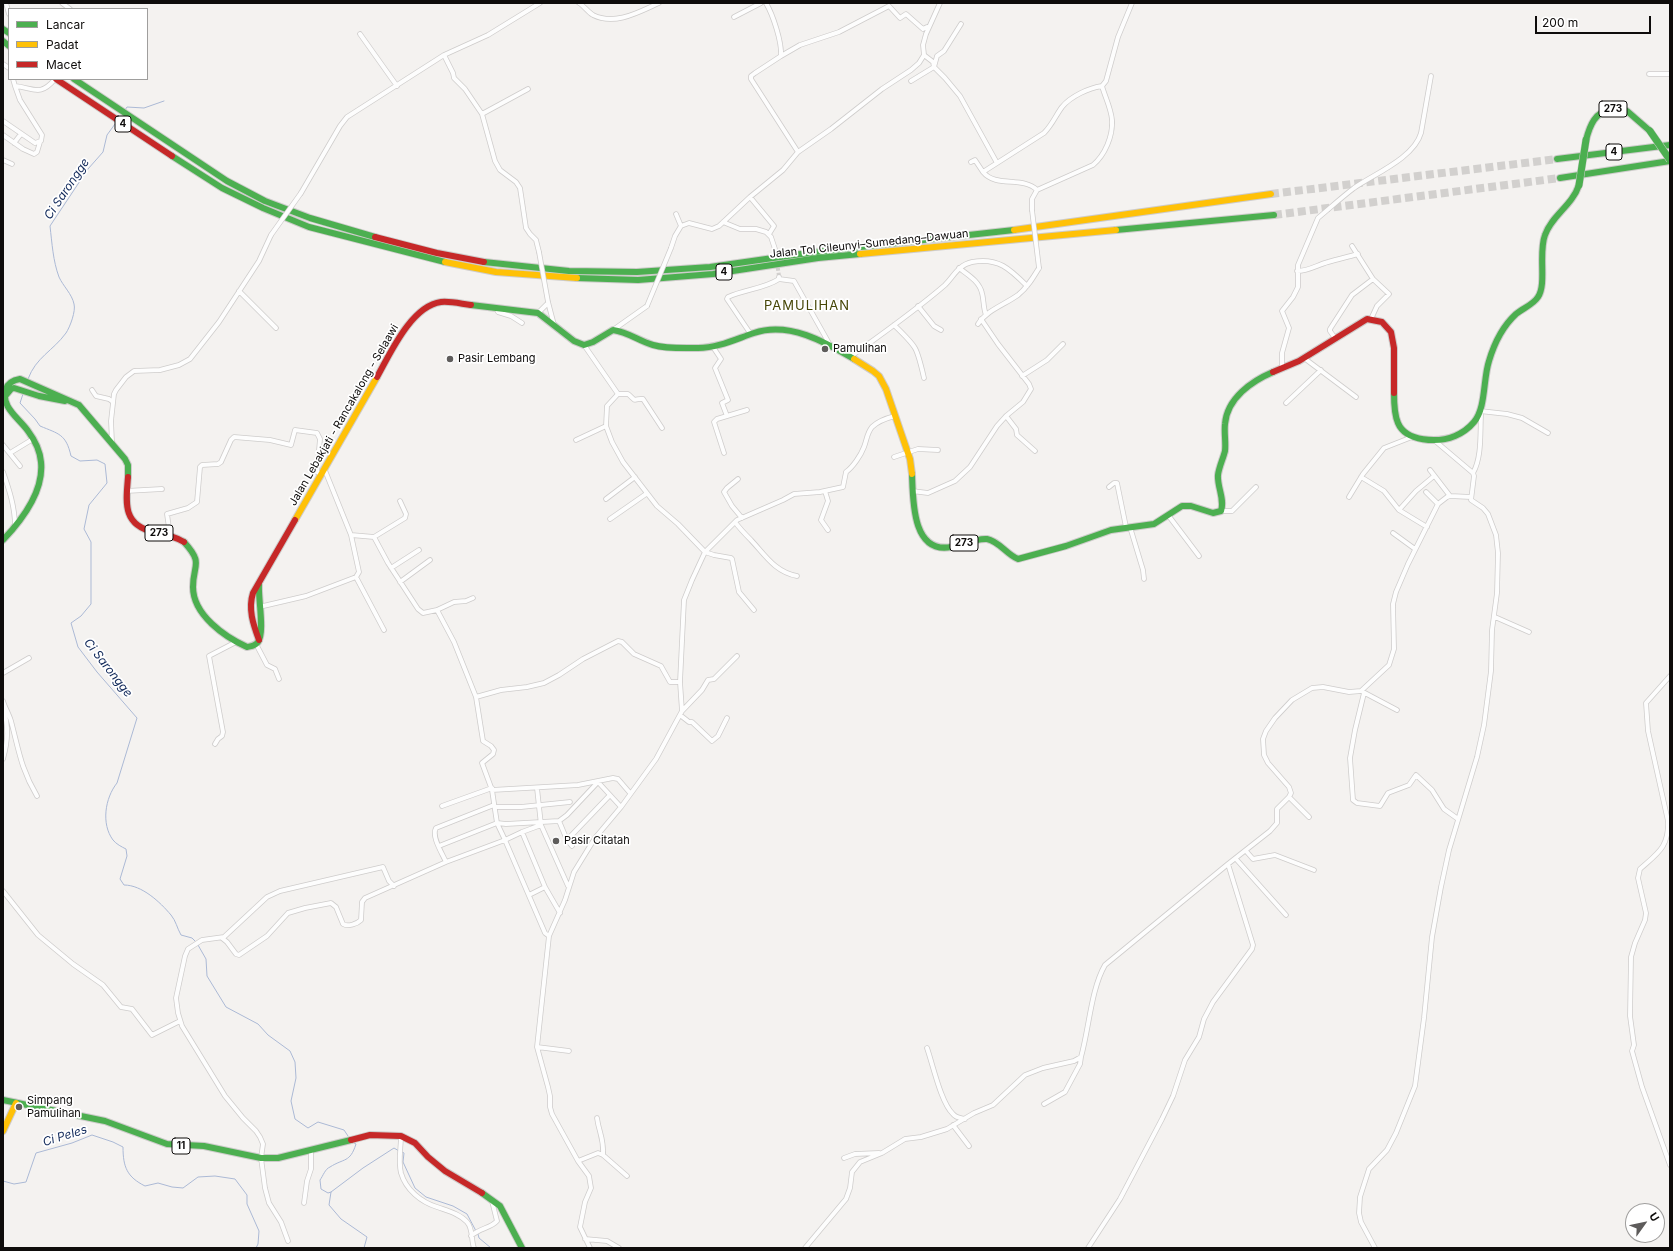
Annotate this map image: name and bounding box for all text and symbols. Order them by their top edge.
legend [8,8,148,80]
scale bar [1537,8,1653,34]
text: 200 m [1542,15,1578,30]
text: Lancar [46,17,85,32]
text: Padat [46,37,78,52]
text: Macet [46,57,81,72]
road number: 273 [1599,101,1627,117]
road number: 4 [115,116,131,132]
road number: 4 [1606,144,1622,160]
water label: Ci Sarongge [41,156,93,222]
street label: Jalan Tol Cileunyi–Sumedang–Dawuan [769,227,969,261]
road number: 4 [716,264,732,280]
district label: PAMULIHAN [764,298,850,314]
street label: Jalan Lebakjati - Rancakalong - Selaawi [286,322,402,508]
place label: Pamulihan [833,342,887,356]
marker: Pamulihan [820,344,830,354]
place label: Pasir Lembang [458,352,535,366]
marker: Pasir Lembang [445,354,455,364]
road number: 273 [145,525,173,541]
road number: 273 [950,535,978,551]
water label: Ci Sarongge [81,636,135,700]
place label: Pasir Citatah [564,834,630,848]
marker: Pasir Citatah [551,836,561,846]
place label: Simpang Pamulihan [27,1094,81,1120]
marker: Simpang Pamulihan [14,1102,24,1112]
water label: Ci Peles [41,1122,89,1150]
road number: 11 [172,1138,190,1154]
north arrow [1625,1203,1665,1243]
text: U [1646,1210,1662,1224]

